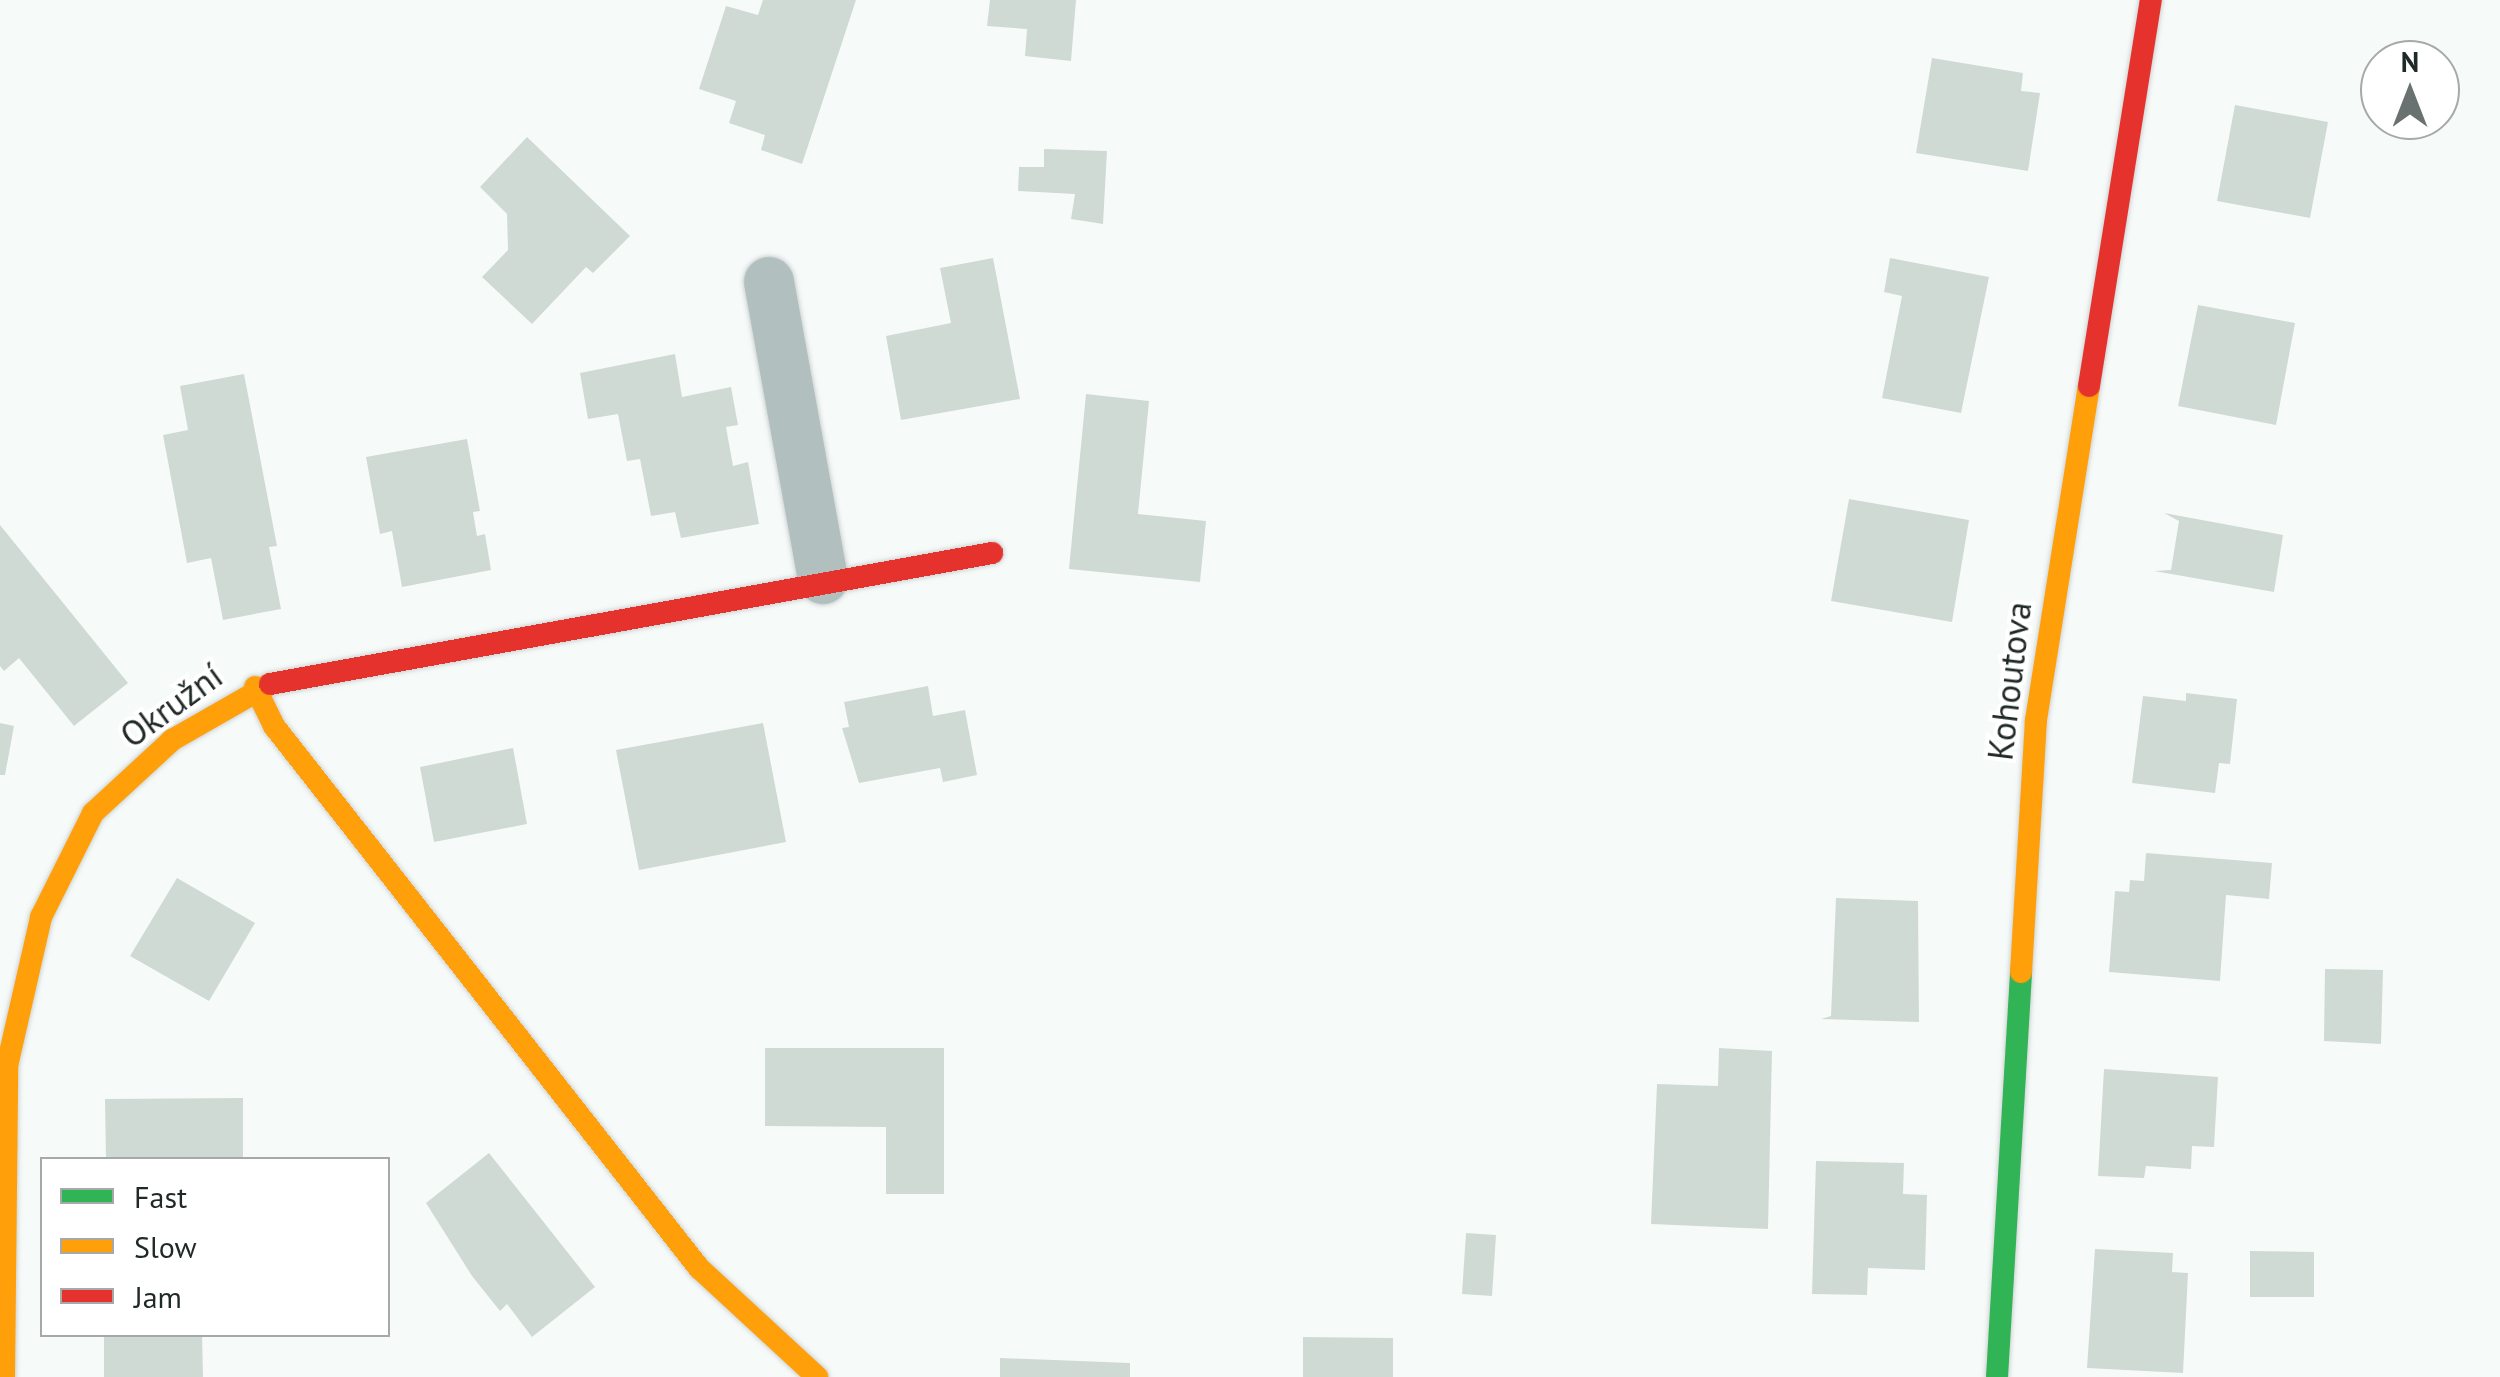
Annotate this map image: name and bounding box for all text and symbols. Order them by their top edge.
north arrow [2360,40,2460,140]
text: N [2401,43,2419,80]
street label: Kohoutova [1978,599,2040,763]
street label: Okružní [112,654,230,756]
legend [40,1157,390,1337]
text: Fast [134,1177,187,1216]
text: Slow [134,1227,197,1266]
text: Jam [134,1277,182,1316]

